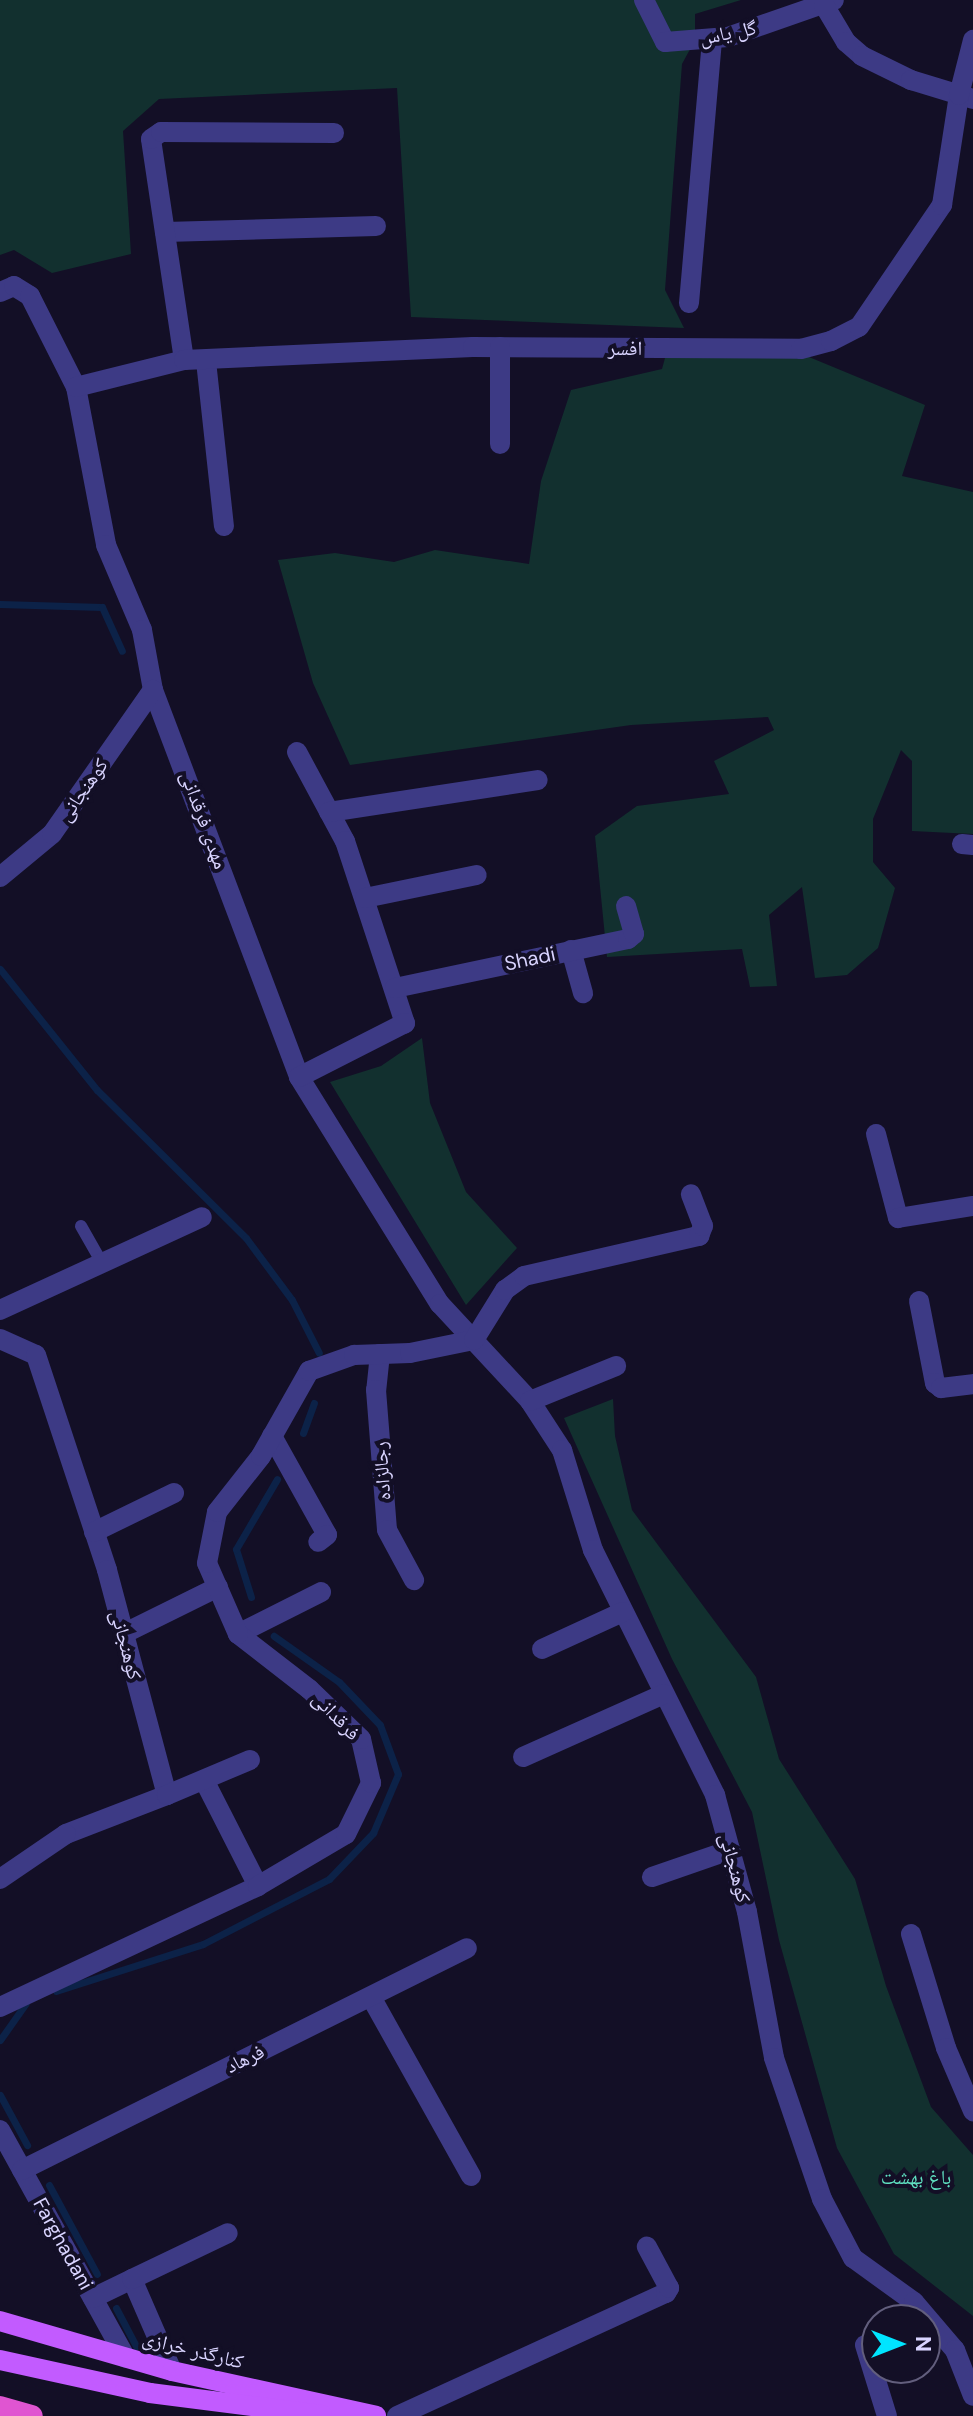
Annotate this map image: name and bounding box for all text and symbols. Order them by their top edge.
street label: گل یاس [697,16,759,50]
street label: افسر [608,336,642,360]
street label: کوهنجانی [53,754,113,826]
street label: مهدی فرقدانی [175,768,233,872]
street label: Shadi [502,942,558,976]
street label: رجالزاده [368,1441,396,1501]
street label: کوهنجانی [105,1607,147,1683]
street label: فرقدانی [307,1687,365,1745]
street label: کوهنجانی [714,1830,756,1906]
street label: فرهاد [222,2039,268,2079]
park label: باغ بهشت [881,2165,951,2189]
street label: Farghadani [28,2194,98,2294]
north arrow [861,2304,941,2384]
street label: کنارگذر خرازی [140,2326,246,2374]
text: N [909,2336,938,2352]

